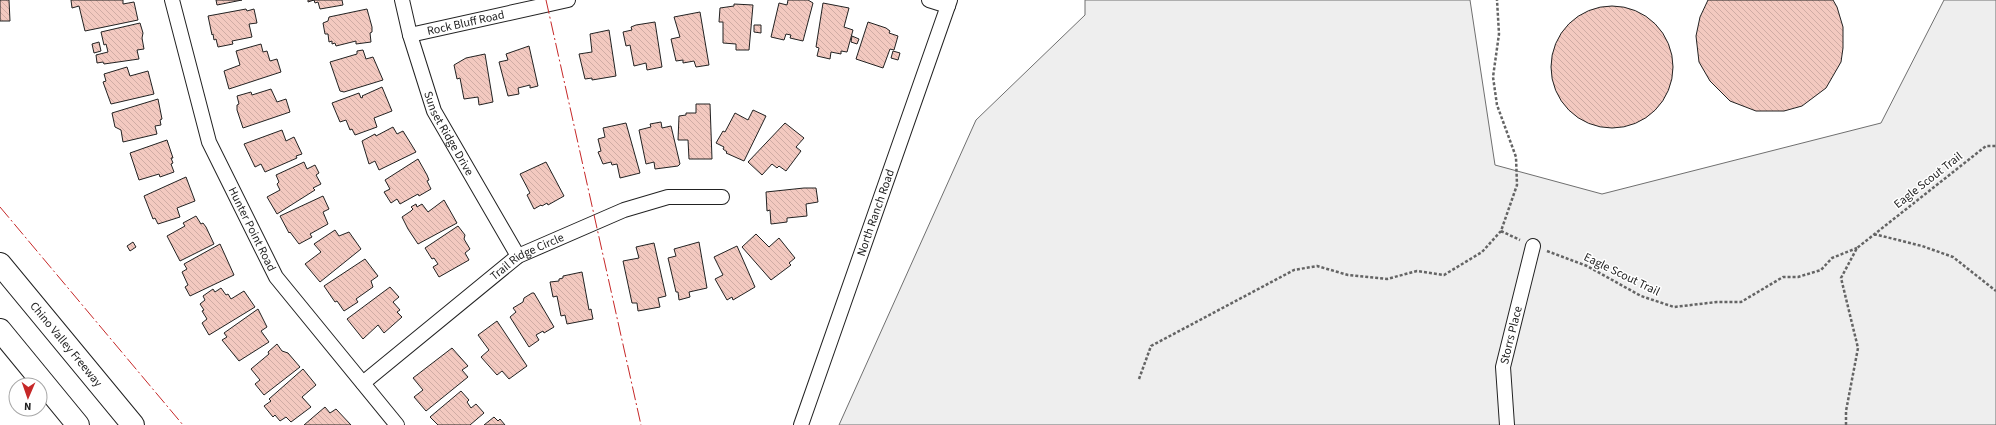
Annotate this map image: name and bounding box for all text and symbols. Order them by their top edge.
street label: Rock Bluff Road [425,6,506,40]
street label: Sunset Ridge Drive [419,89,478,179]
street label: Eagle Scout Trail [1890,148,1966,213]
street label: North Ranch Road [853,167,899,259]
street label: Hunter Point Road [224,184,280,274]
street label: Trail Ridge Circle [487,229,567,285]
street label: Eagle Scout Trail [1581,249,1663,300]
street label: Chino Valley Freeway [26,298,106,391]
street label: Storrs Place [1496,304,1527,366]
north arrow [8,377,48,417]
text: N [24,399,32,414]

